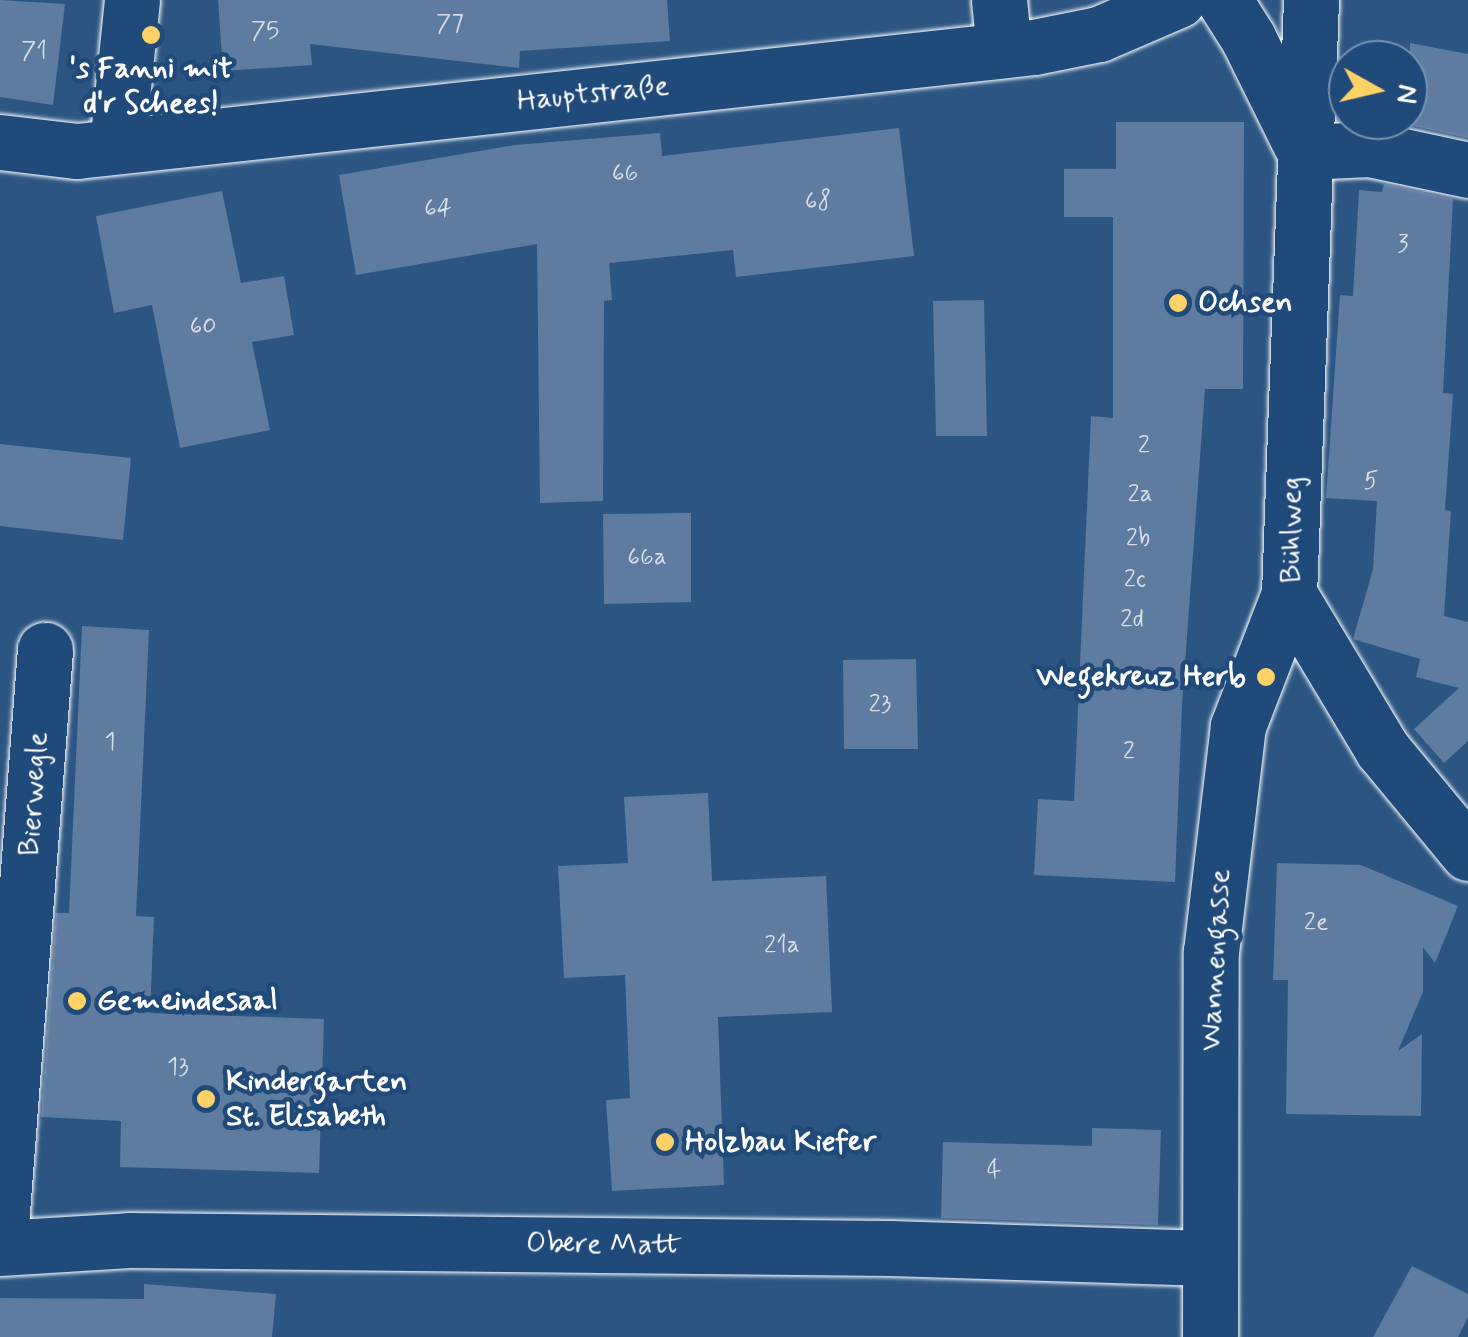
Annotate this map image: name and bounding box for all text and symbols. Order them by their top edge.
house number: 77 [436,10,464,40]
house number: 75 [251,17,279,47]
marker: 's Fanni mit d'r Schees! [140,24,162,46]
house number: 71 [21,37,47,67]
north arrow [1328,40,1428,140]
place label: 's Fanni mit d'r Schees! [74,51,228,122]
street label: Hauptstraße [515,68,671,120]
text: N [1387,82,1426,106]
house number: 66 [612,159,638,189]
house number: 68 [805,187,831,217]
house number: 64 [424,194,452,224]
house number: 3 [1397,230,1409,260]
place label: Ochsen [1198,285,1293,321]
marker: Ochsen [1167,292,1189,314]
house number: 60 [189,312,217,342]
house number: 2 [1138,431,1150,461]
house number: 5 [1364,467,1378,497]
street label: Bühlweg [1274,477,1310,583]
house number: 2a [1127,480,1153,510]
house number: 2b [1126,524,1150,554]
house number: 66a [627,543,667,573]
house number: 2c [1124,565,1146,595]
house number: 2d [1120,605,1144,635]
place label: Wegekreuz Herb [1038,659,1246,695]
marker: Wegekreuz Herb [1255,666,1277,688]
house number: 23 [869,690,891,720]
house number: 1 [104,728,116,758]
street label: Bierwegle [12,731,56,857]
house number: 2 [1123,737,1135,767]
street label: Wannengasse [1193,868,1239,1052]
house number: 2e [1304,908,1328,938]
house number: 21a [764,931,800,961]
place label: Gemeindesaal [97,983,278,1019]
marker: Gemeindesaal [66,990,88,1012]
house number: 13 [167,1053,189,1083]
place label: Kindergarten St. Elisabeth [226,1064,407,1134]
marker: Kindergarten St. Elisabeth [195,1088,217,1110]
place label: Holzbau Kiefer [685,1124,876,1160]
marker: Holzbau Kiefer [654,1131,676,1153]
house number: 4 [987,1156,1001,1186]
street label: Obere Matt [526,1226,682,1264]

